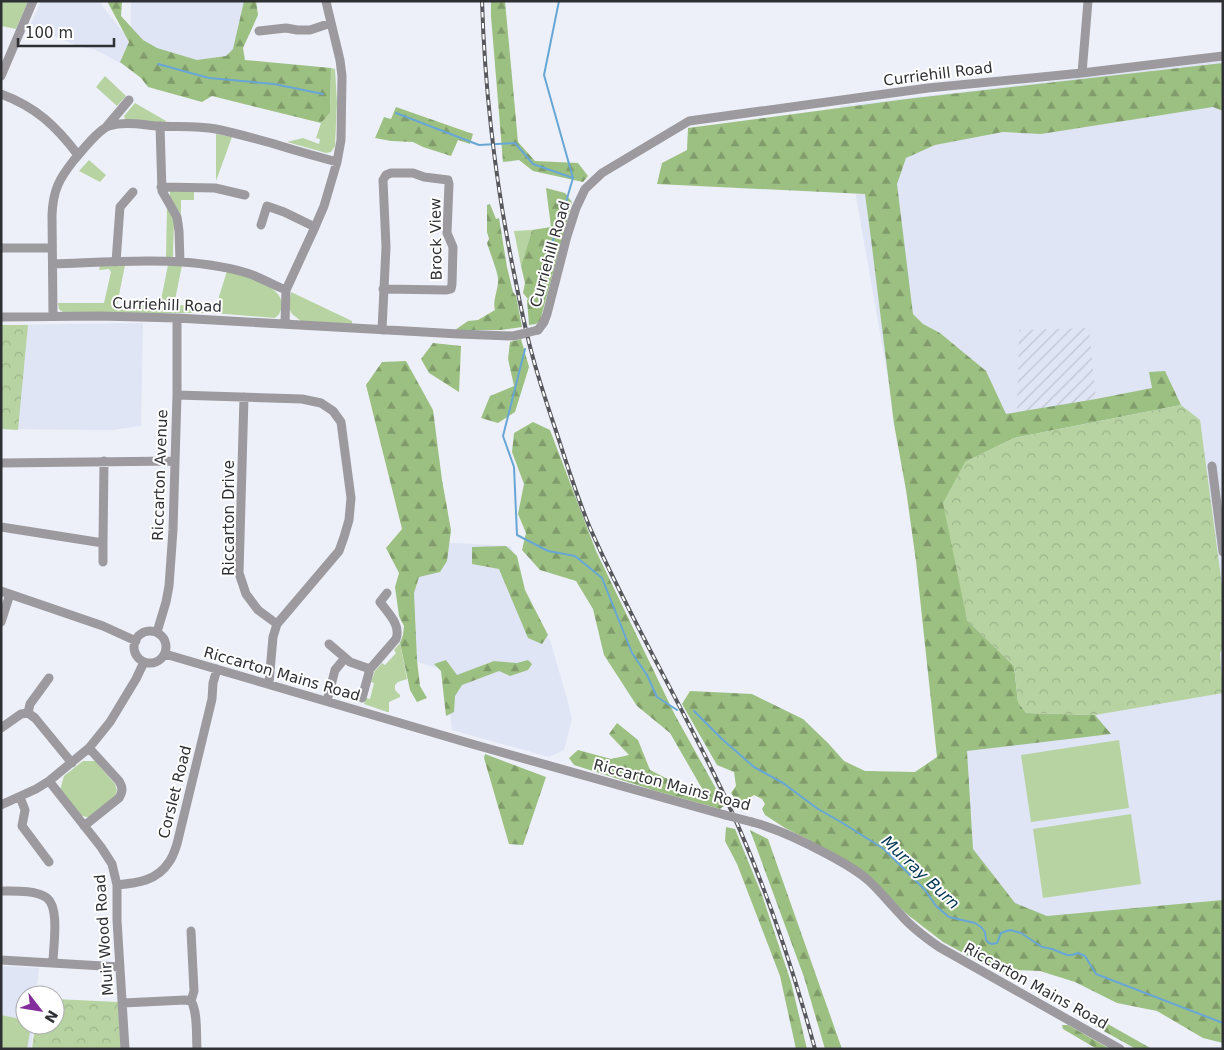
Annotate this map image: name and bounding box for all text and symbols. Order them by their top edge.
scale bar [18,15,114,47]
text: 100 m [25,24,73,42]
street label: Curriehill Road [882,58,994,90]
street label: Brock View [426,198,446,280]
street label: Curriehill Road [526,199,574,309]
street label: Curriehill Road [112,294,222,316]
street label: Riccarton Avenue [149,409,171,541]
street label: Riccarton Drive [220,460,238,576]
street label: Riccarton Mains Road [202,643,362,705]
street label: Corslet Road [155,744,195,840]
street label: Riccarton Mains Road [592,755,752,815]
water label: Murray Burn [878,832,963,913]
street label: Muir Wood Road [91,874,117,996]
street label: Riccarton Mains Road [961,939,1111,1033]
north arrow [15,985,65,1035]
text: N [41,1008,61,1026]

